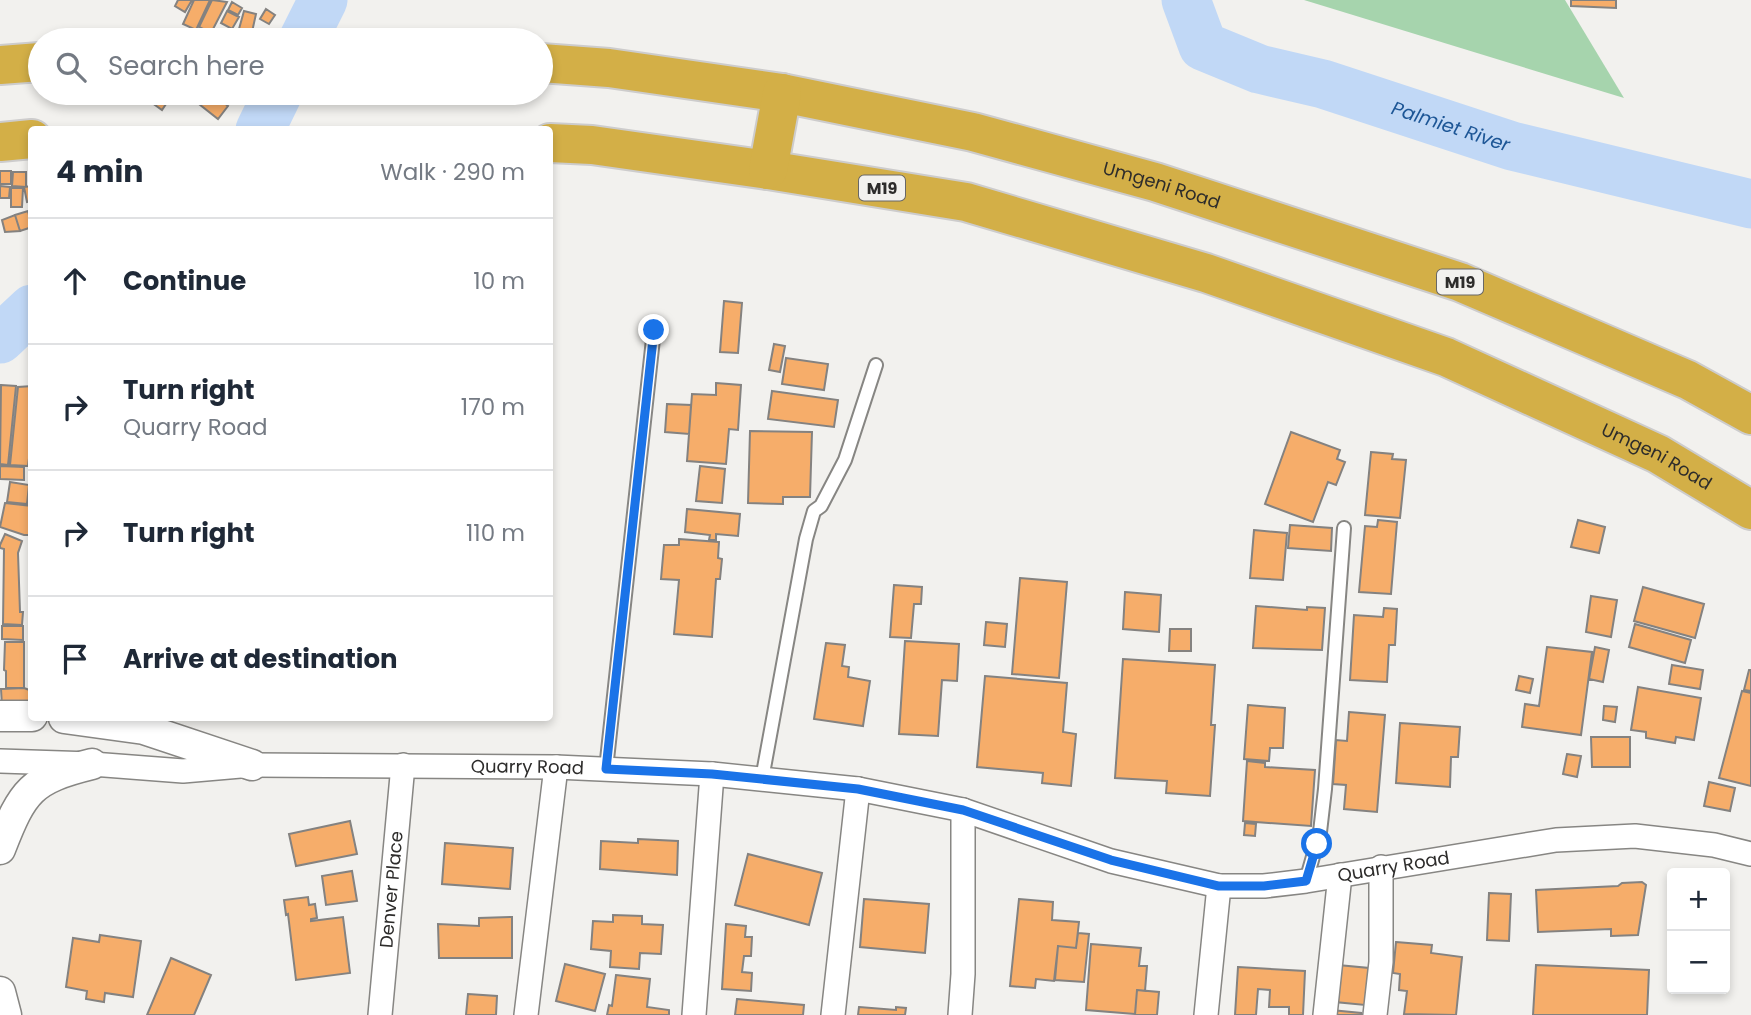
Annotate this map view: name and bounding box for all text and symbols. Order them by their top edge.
search box [28,28,553,105]
icon: search [52,48,90,86]
text: Search here [108,48,265,84]
water label: Palmiet River [1388,94,1514,159]
text: 4 min [56,150,144,193]
street label: Umgeni Road [1100,155,1224,215]
text: Walk · 290 m [380,156,525,188]
road number: M19 [859,176,905,200]
icon: ahead [56,262,94,300]
text: Continue [123,263,246,299]
text: 10 m [473,265,525,297]
road number: M19 [1437,270,1483,294]
route end [638,314,669,345]
text: Turn right [123,372,255,408]
icon: right [56,388,94,426]
text: 170 m [461,391,525,423]
text: Quarry Road [123,411,267,443]
street label: Umgeni Road [1598,417,1717,496]
icon: right [56,514,94,552]
text: Turn right [123,515,255,551]
text: 110 m [466,517,525,549]
icon: arrive [56,640,94,678]
text: Arrive at destination [123,641,398,677]
street label: Quarry Road [471,753,585,780]
route start [1301,828,1332,859]
street label: Denver Place [373,830,409,949]
street label: Quarry Road [1336,845,1451,888]
map controls [1667,868,1730,994]
button: + [1667,868,1730,931]
button: − [1667,931,1730,994]

